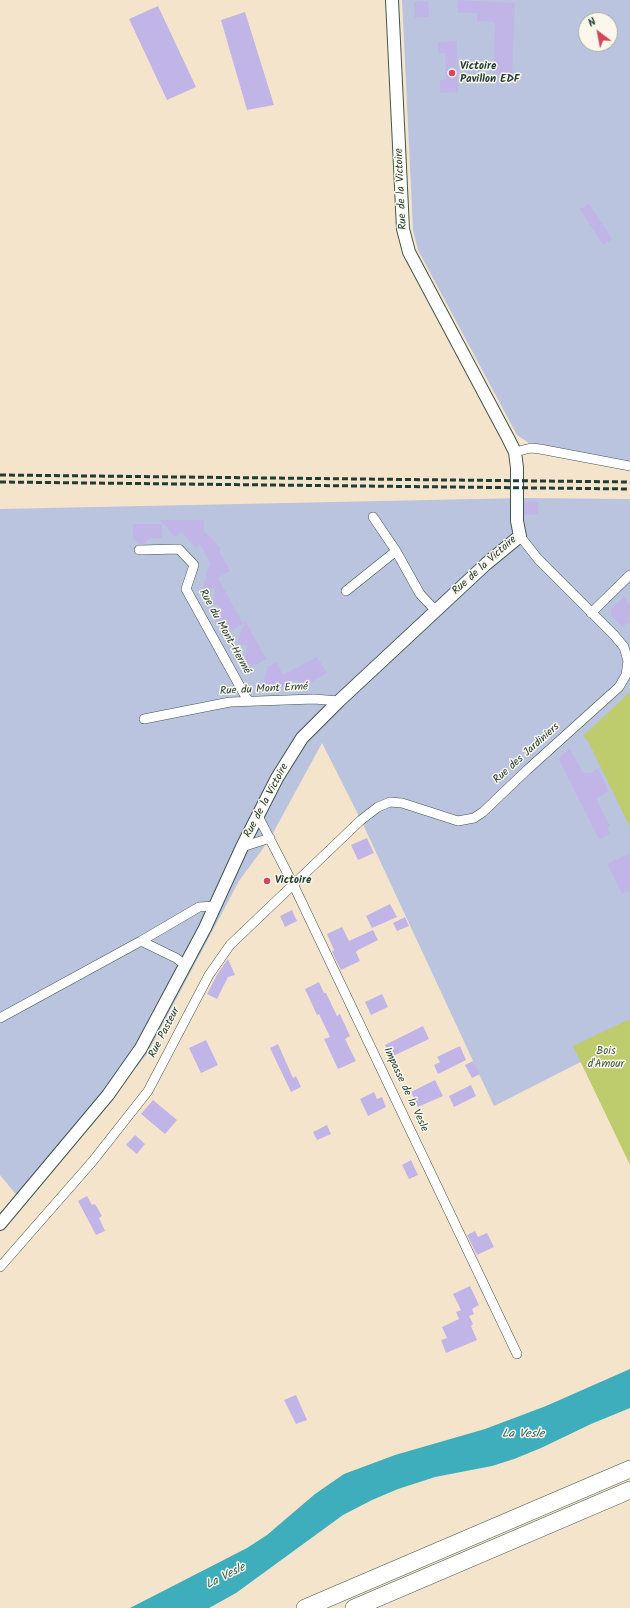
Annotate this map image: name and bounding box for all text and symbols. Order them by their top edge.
north arrow [578,12,618,52]
text: N [584,13,600,32]
place label: Victoire Pavillon EDF [460,60,520,86]
marker: Victoire Pavillon EDF [447,68,457,78]
street label: Rue de la Victoire [393,148,411,230]
street label: Rue de la Victoire [450,534,520,598]
street label: Rue du Mont-Hermé [195,587,253,677]
street label: Rue du Mont Ermé [220,681,308,699]
street label: Rue des Jardiniers [491,721,563,787]
street label: Rue de la Victoire [242,762,292,840]
place label: Victoire [275,874,311,888]
marker: Victoire [262,876,272,886]
street label: Rue Pasteur [147,1005,183,1061]
park label: Bois d'Amour [588,1045,624,1071]
street label: Impasse de la Vesle [380,1046,430,1134]
water label: La Vesle [502,1428,544,1442]
water label: La Vesle [204,1561,248,1593]

